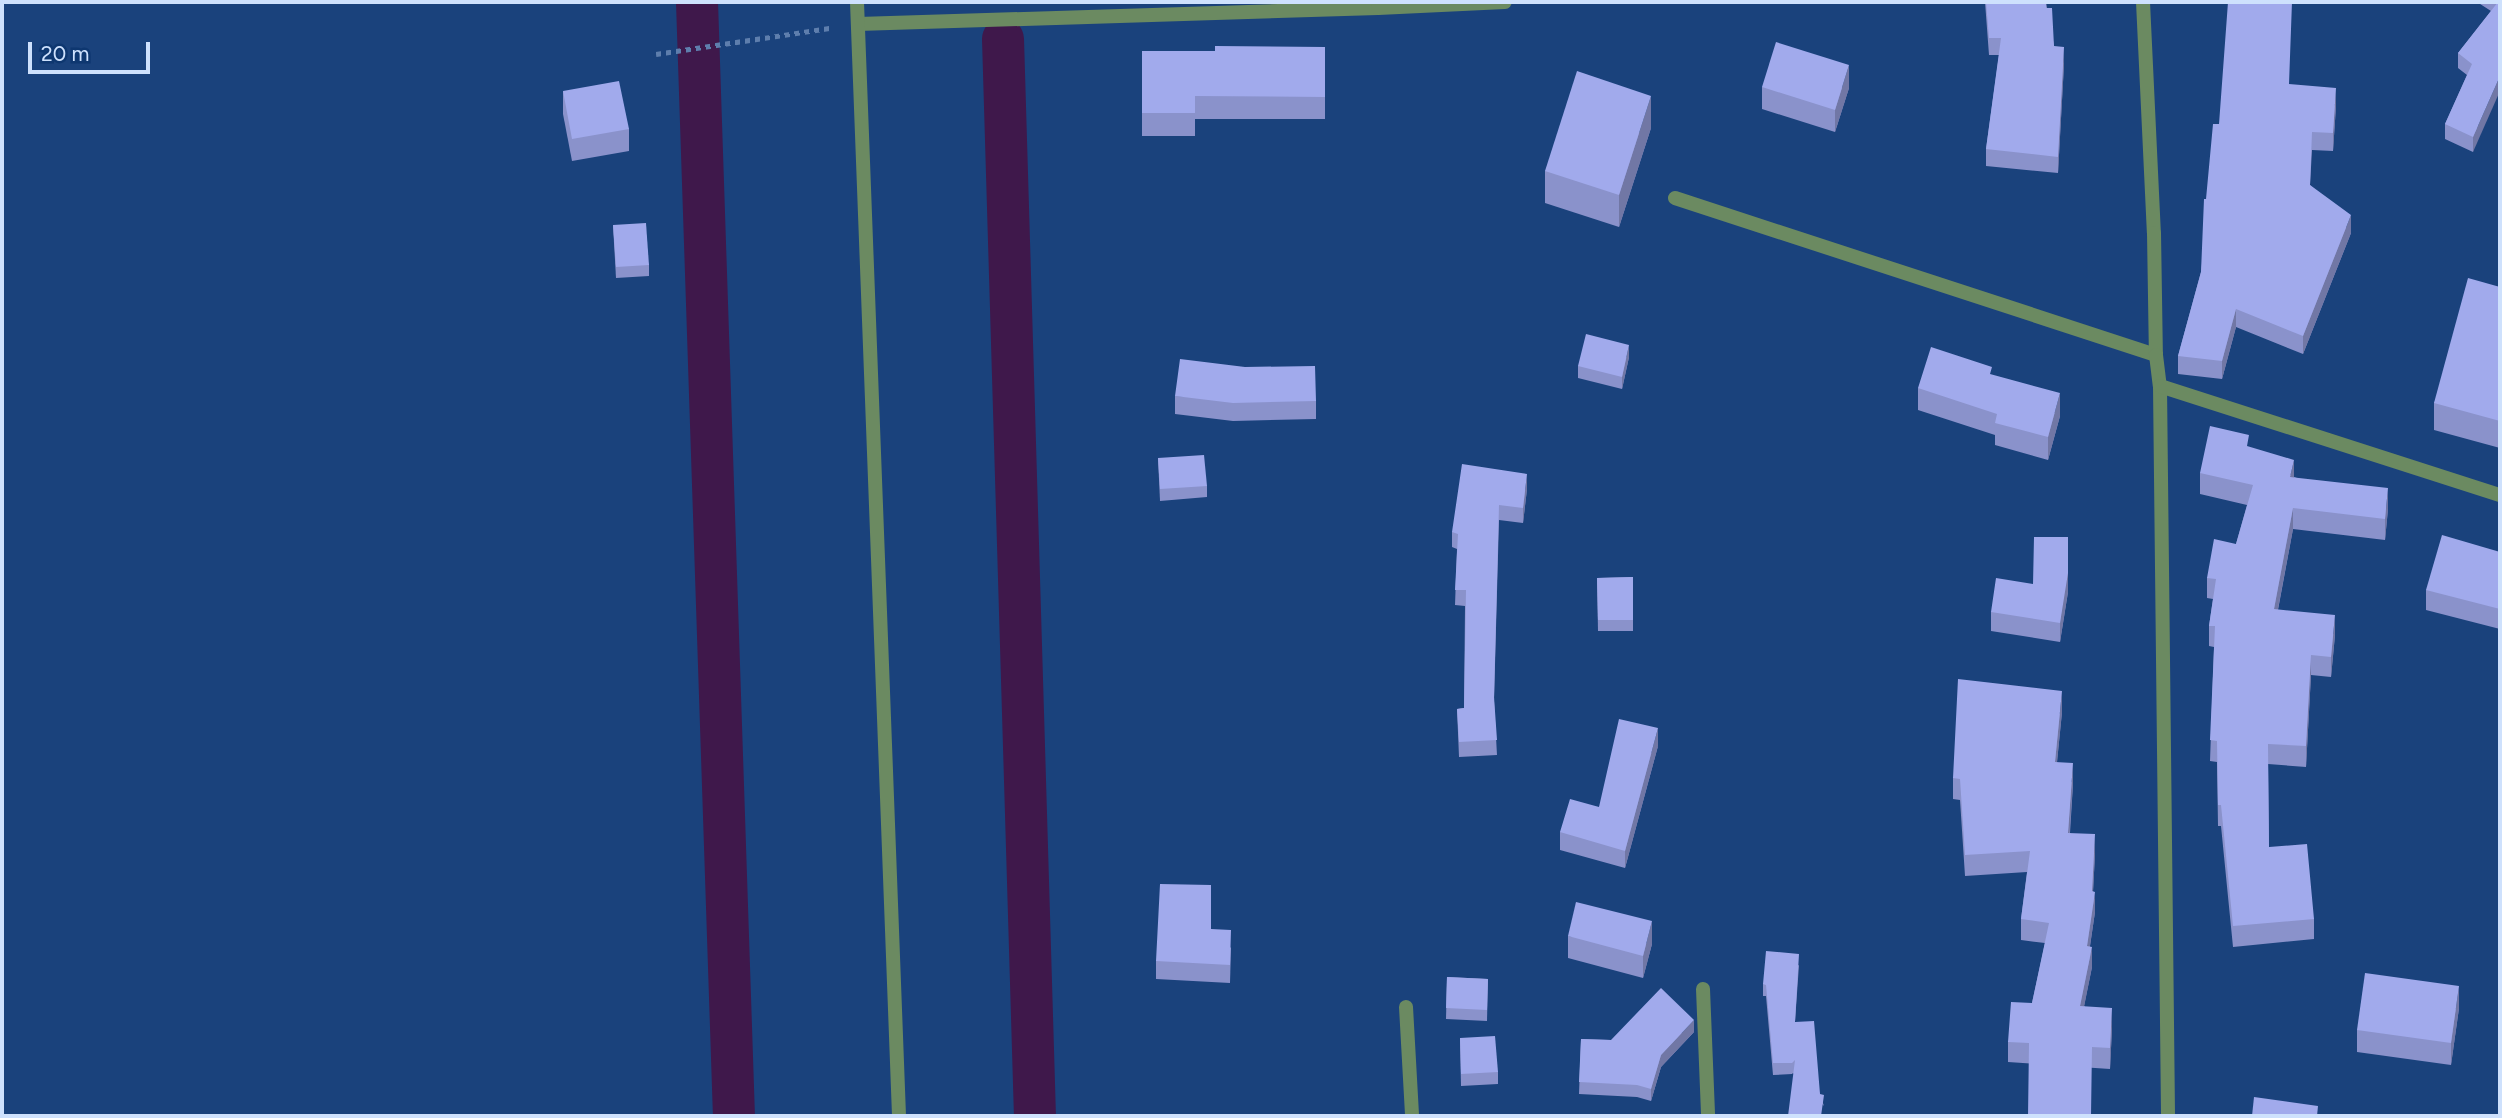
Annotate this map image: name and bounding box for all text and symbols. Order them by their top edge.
scale bar [32,28,154,72]
text: 20 m [41,41,89,66]

